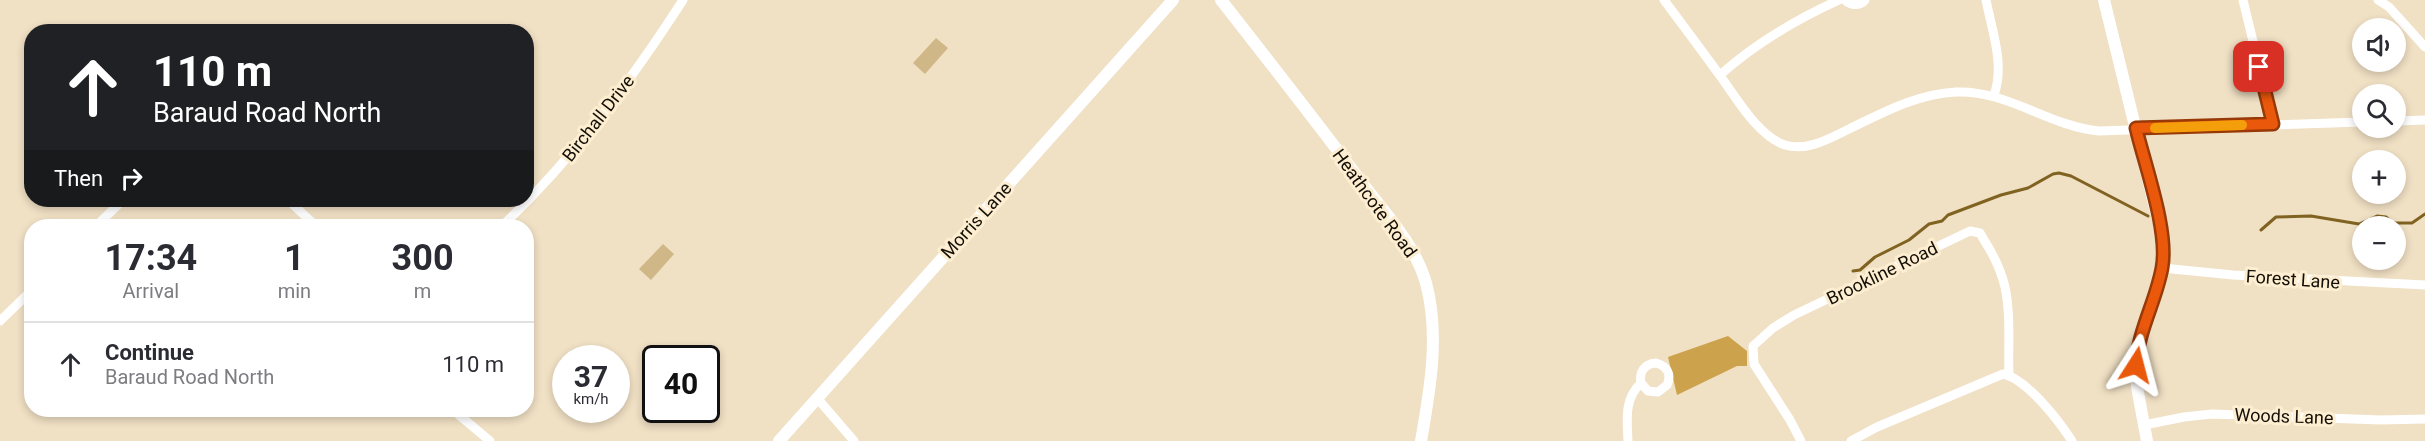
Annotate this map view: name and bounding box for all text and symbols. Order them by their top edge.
map controls [2352,18,2406,270]
button: sound [2352,18,2406,72]
pin [2233,41,2284,92]
text: 110 m [153,47,272,96]
icon: ahead [54,48,132,126]
icon: arrive [2242,50,2275,83]
street label: Birchall Drive [558,70,638,166]
button: search [2352,84,2406,138]
text: Baraud Road North [153,97,381,129]
street label: Heathcote Road [1329,145,1421,261]
button: + [2352,150,2406,204]
icon: right [115,162,148,195]
text: Then [54,166,103,191]
street label: Morris Lane [936,178,1016,262]
button: − [2352,216,2406,270]
text: 17:34 [104,237,197,279]
text: 1 [284,237,305,279]
text: 300 [392,237,454,279]
street label: Brookline Road [1823,237,1941,309]
street label: Forest Lane [2245,265,2341,293]
text: Arrival [122,279,179,303]
text: min [278,279,311,303]
text: m [414,279,431,303]
position arrow [2104,333,2168,397]
text: Continue [105,340,194,365]
speed limit sign: 40 [642,345,720,423]
icon: ahead [54,348,87,381]
text: 110 m [442,352,504,377]
text: 37 [574,359,608,394]
text: Baraud Road North [105,365,274,389]
text: km/h [573,390,609,408]
street label: Woods Lane [2234,404,2334,428]

